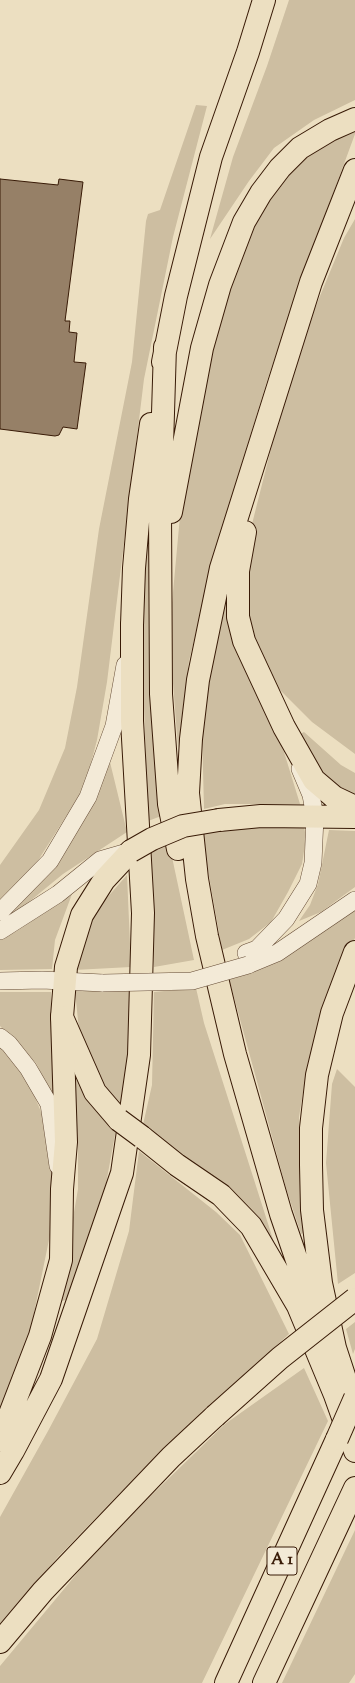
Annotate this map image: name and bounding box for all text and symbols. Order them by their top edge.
road number: A 1 [267,1547,297,1575]

